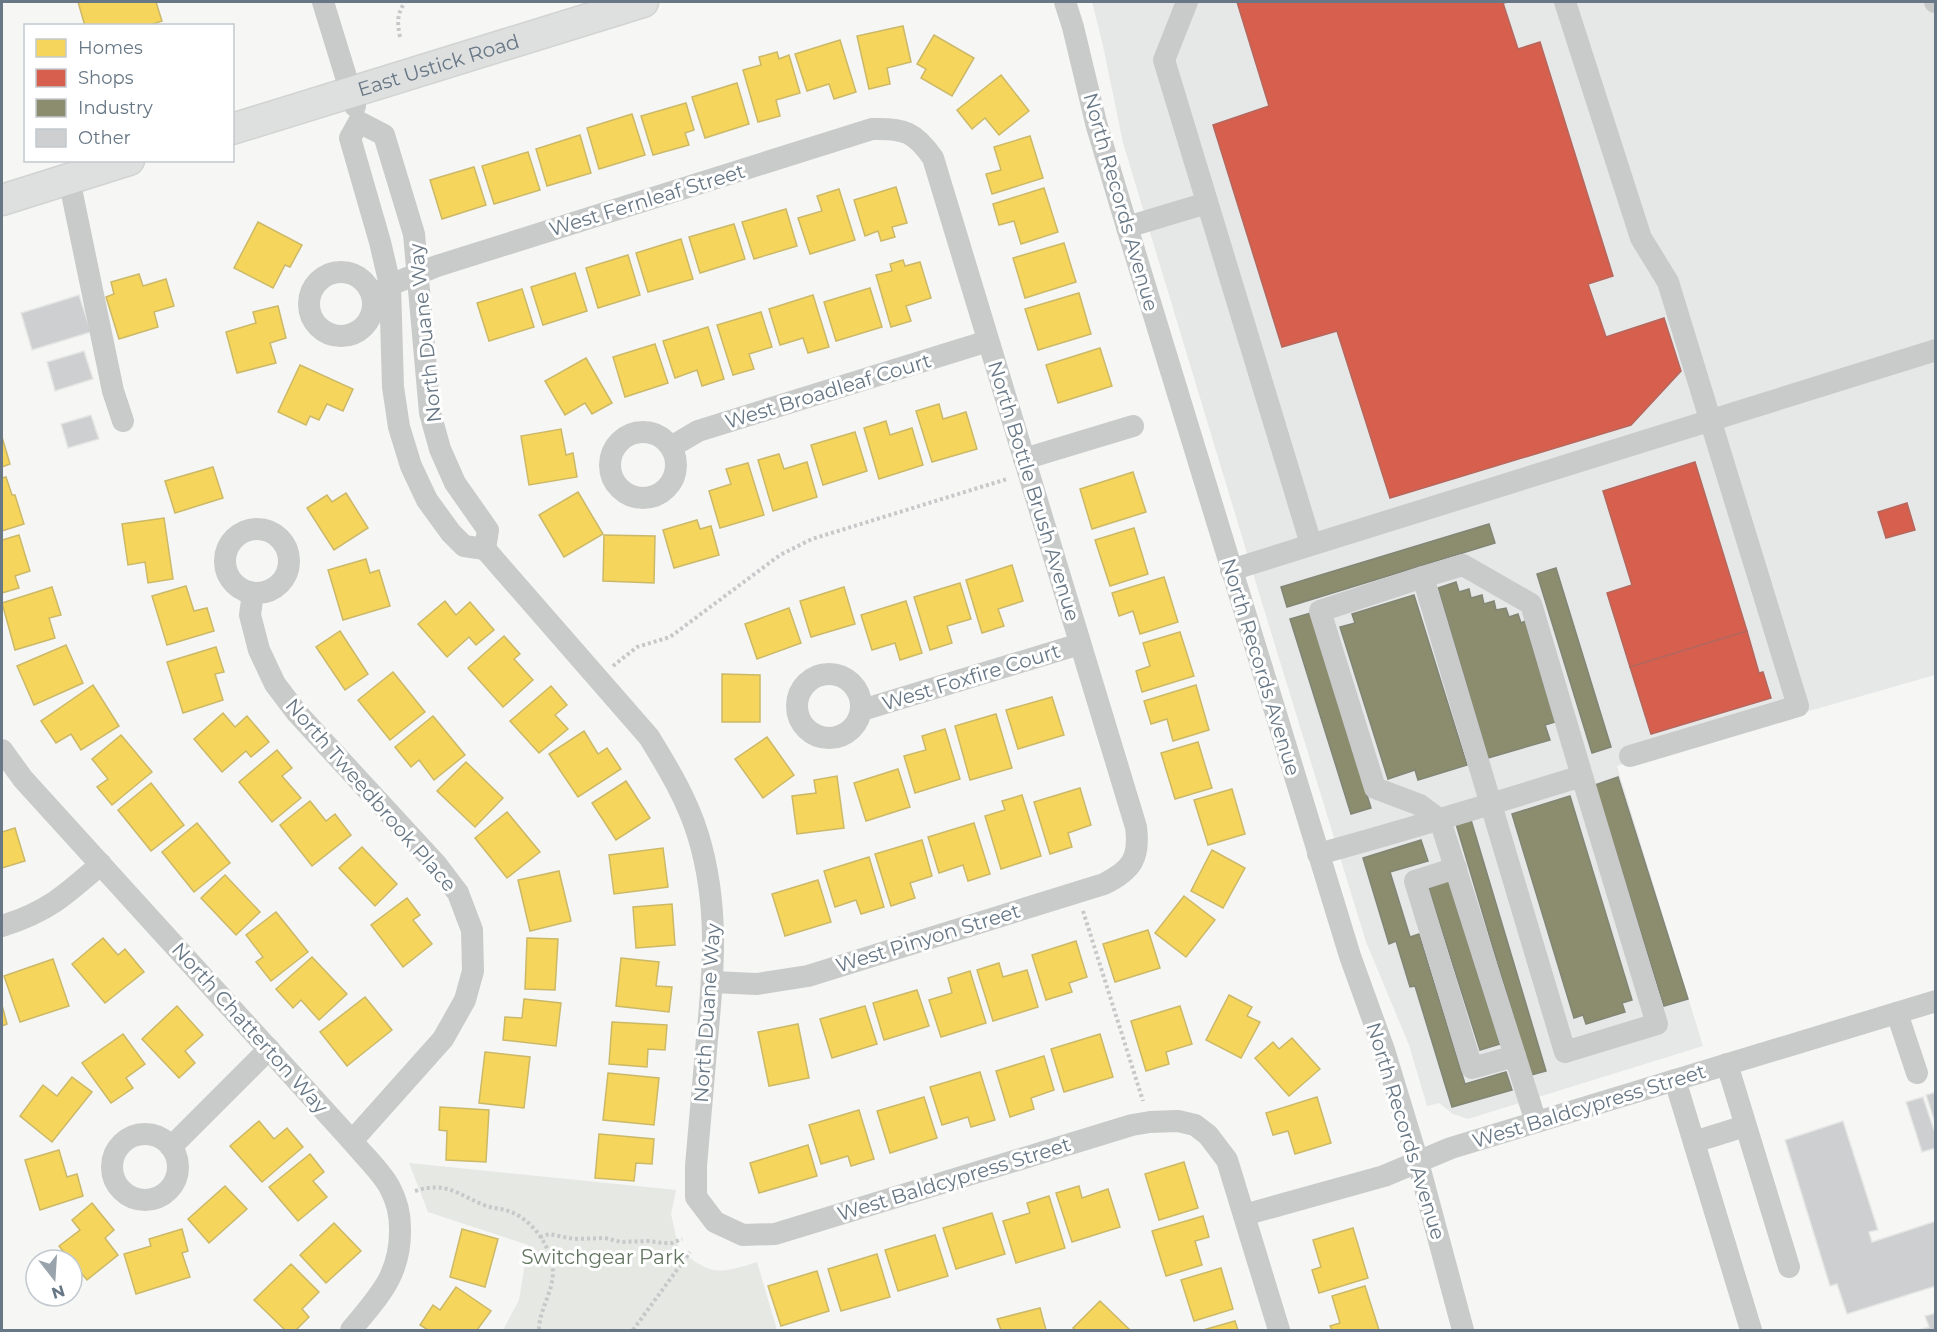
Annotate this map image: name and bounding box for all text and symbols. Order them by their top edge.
legend [24,24,234,162]
street label: East Ustick Road [355,29,522,101]
text: Homes [78,37,143,59]
text: Shops [78,67,134,89]
street label: North Records Avenue [1078,90,1164,314]
text: Industry [78,97,153,119]
text: Other [78,127,131,149]
street label: West Fernleaf Street [546,159,748,241]
street label: North Duane Way [404,242,446,424]
street label: West Broadleaf Court [722,348,934,434]
street label: North Bottle Brush Avenue [983,358,1085,624]
street label: North Records Avenue [1216,555,1306,779]
street label: West Foxfire Court [879,638,1063,716]
street label: North Tweedbrook Place [281,693,461,897]
street label: West Pinyon Street [833,899,1023,977]
street label: North Duane Way [689,922,725,1104]
street label: North Chatterton Way [167,938,333,1119]
street label: North Records Avenue [1361,1019,1451,1243]
street label: West Baldcypress Street [1469,1059,1709,1153]
street label: West Baldcypress Street [834,1132,1074,1226]
park label: Switchgear Park [521,1245,685,1269]
north arrow [24,1248,84,1308]
text: N [49,1281,67,1303]

